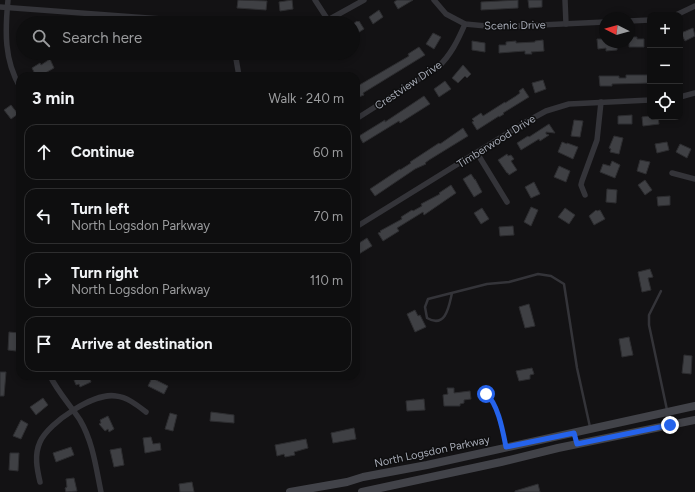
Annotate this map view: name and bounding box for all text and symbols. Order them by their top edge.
north arrow [599,12,635,48]
map controls [647,12,683,120]
button: + [647,12,683,48]
search box [16,16,360,60]
street label: Scenic Drive [484,18,546,33]
icon: search [30,27,52,49]
text: Search here [62,29,142,47]
button: − [647,48,683,84]
street label: Crestview Drive [372,58,444,113]
button: locate [647,84,683,120]
text: 3 min [32,88,74,108]
text: Walk · 240 m [269,91,344,106]
street label: Timberwood Drive [455,112,538,171]
icon: ahead [33,141,55,163]
text: Continue [71,143,134,161]
text: 60 m [313,145,343,160]
text: Turn left [71,200,129,218]
icon: left [33,205,55,227]
text: 70 m [313,209,343,224]
text: North Logsdon Parkway [71,218,210,233]
text: Turn right [71,264,139,282]
icon: right [33,269,55,291]
text: 110 m [310,273,343,288]
text: North Logsdon Parkway [71,282,210,297]
icon: arrive [33,333,55,355]
text: Arrive at destination [71,335,212,353]
route start [477,385,495,403]
route end [661,416,679,434]
street label: North Logsdon Parkway [373,433,491,470]

